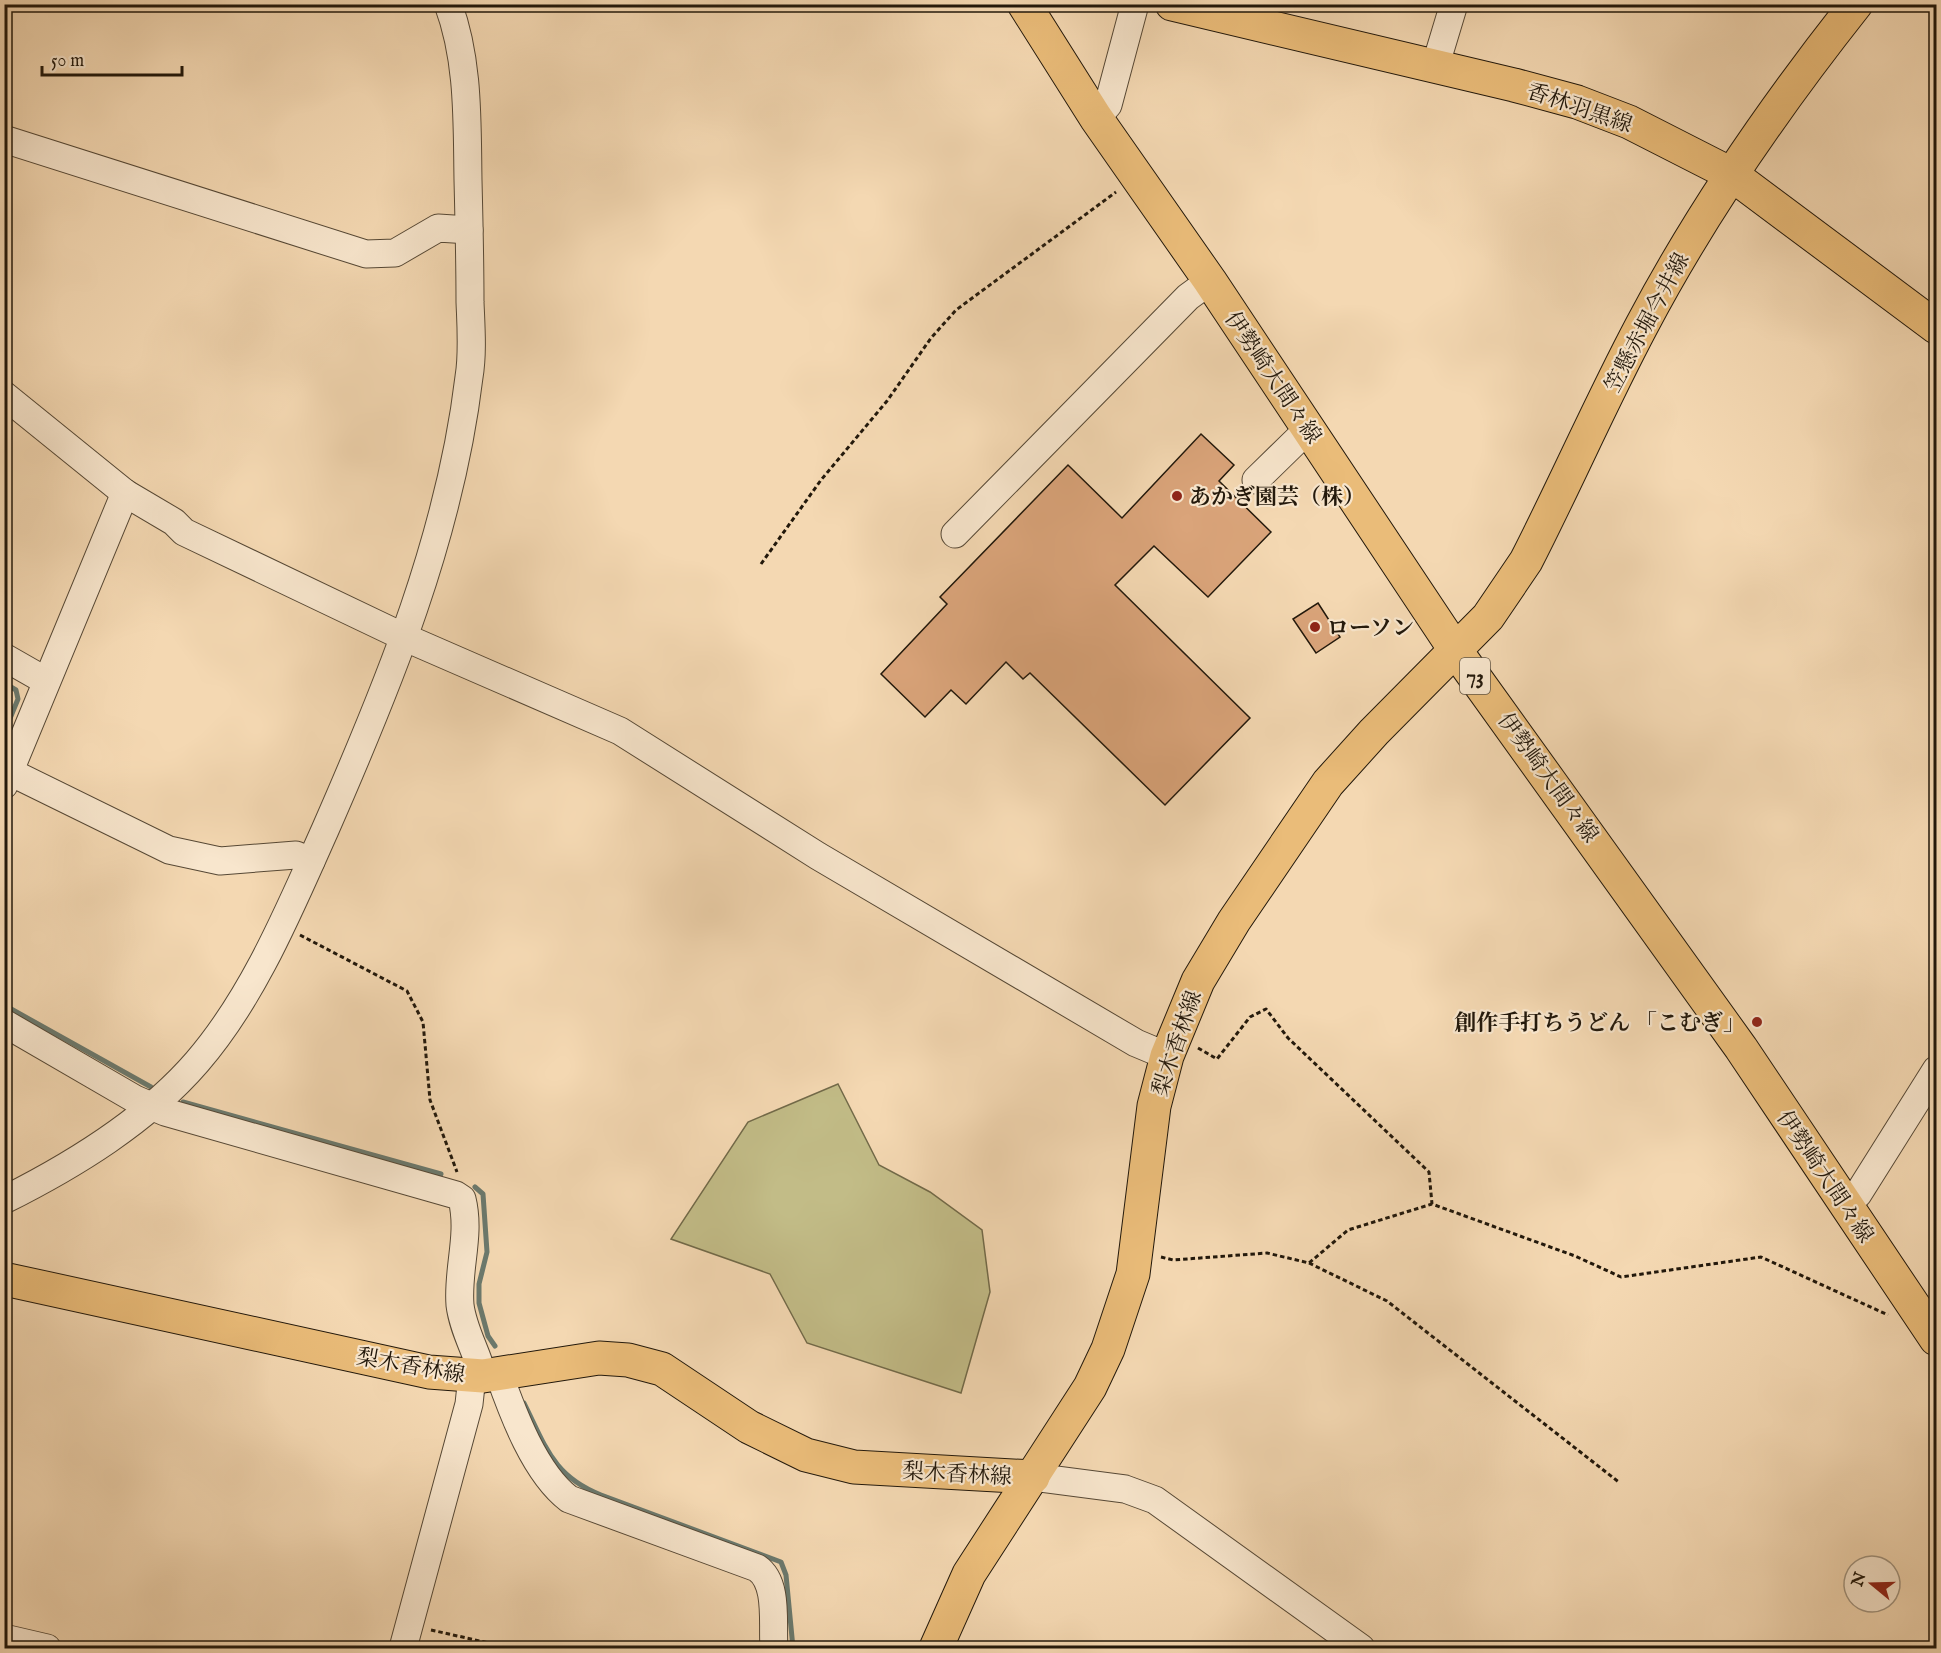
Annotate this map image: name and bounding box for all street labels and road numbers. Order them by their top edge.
street label: 香林羽黒線 [1523,78,1636,140]
street label: 笠懸赤堀今井線 [1599,248,1696,398]
street label: 伊勢崎大間々線 [1218,306,1327,450]
road number: 73 [1460,658,1490,694]
street label: 伊勢崎大間々線 [1491,708,1604,849]
street label: 梨木香林線 [1147,987,1209,1100]
street label: 伊勢崎大間々線 [1770,1105,1879,1249]
street label: 梨木香林線 [354,1344,467,1390]
street label: 梨木香林線 [901,1458,1013,1492]

